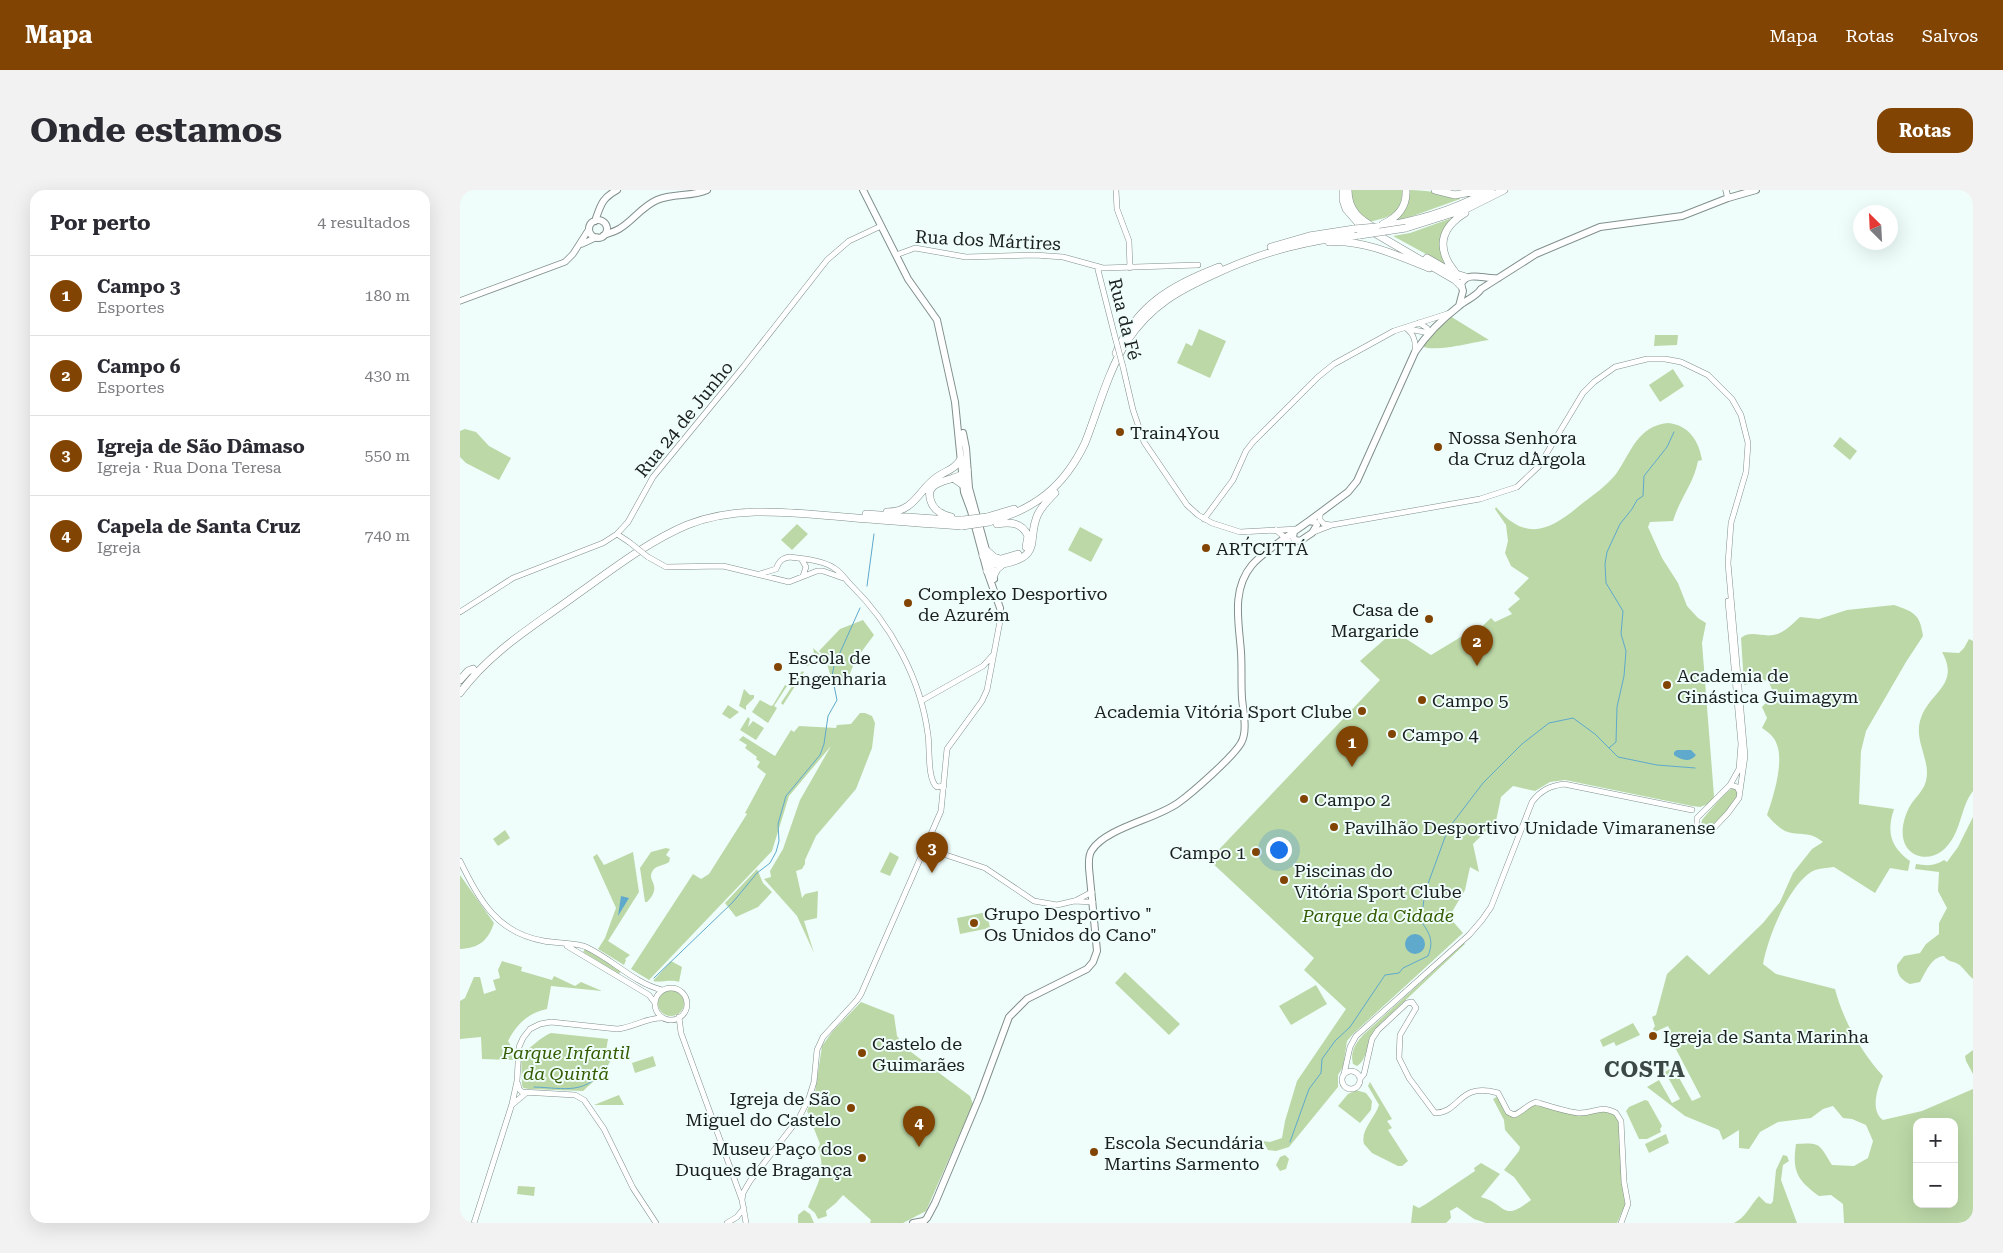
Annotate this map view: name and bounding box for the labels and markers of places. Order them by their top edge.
place label: Train4You [1130,422,1220,443]
marker: Train4You [1114,426,1126,438]
place label: Nossa Senhora da Cruz d´Argola [1448,427,1586,469]
marker: Nossa Senhora da Cruz d´Argola [1432,441,1444,453]
place label: ART´CITTÁ [1216,536,1309,559]
marker: ART´CITTÁ [1200,542,1212,554]
place label: Complexo Desportivo de Azurém [918,583,1108,625]
marker: Complexo Desportivo de Azurém [902,597,914,609]
place label: Casa de Margaride [1331,599,1419,641]
marker: Casa de Margaride [1423,613,1435,625]
pin: 2 [1461,625,1493,666]
place label: Escola de Engenharia [788,647,887,689]
marker: Escola de Engenharia [772,661,784,673]
place label: Academia de Ginástica Guimagym [1677,665,1858,707]
marker: Academia de Ginástica Guimagym [1661,679,1673,691]
place label: Campo 5 [1432,690,1509,711]
marker: Campo 5 [1416,694,1428,706]
place label: Academia Vitória Sport Clube [1094,701,1352,722]
marker: Academia Vitória Sport Clube [1356,705,1368,717]
place label: Campo 4 [1402,724,1479,745]
pin: 1 [1336,726,1368,767]
marker: Campo 4 [1386,728,1398,740]
place label: Campo 2 [1314,789,1391,810]
marker: Campo 2 [1298,793,1310,805]
place label: Pavilhão Desportivo Unidade Vimaranense [1344,817,1715,838]
marker: Pavilhão Desportivo Unidade Vimaranense [1328,821,1340,833]
pin: 3 [916,832,948,873]
place label: Campo 1 [1169,842,1246,863]
marker: Campo 1 [1250,846,1262,858]
place label: Piscinas do Vitória Sport Clube [1294,860,1462,902]
marker: Piscinas do Vitória Sport Clube [1278,874,1290,886]
place label: Grupo Desportivo " Os Unidos do Cano" [984,903,1157,945]
marker: Grupo Desportivo " Os Unidos do Cano" [968,917,980,929]
place label: Igreja de Santa Marinha [1663,1026,1869,1047]
marker: Igreja de Santa Marinha [1647,1030,1659,1042]
place label: Castelo de Guimarães [872,1033,965,1075]
marker: Castelo de Guimarães [856,1047,868,1059]
place label: Igreja de São Miguel do Castelo [686,1088,841,1130]
marker: Igreja de São Miguel do Castelo [845,1102,857,1114]
pin: 4 [903,1106,935,1147]
place label: Escola Secundária Martins Sarmento [1104,1132,1264,1174]
place label: Museu Paço dos Duques de Bragança [675,1138,852,1180]
marker: Escola Secundária Martins Sarmento [1088,1146,1100,1158]
marker: Museu Paço dos Duques de Bragança [856,1152,868,1164]

